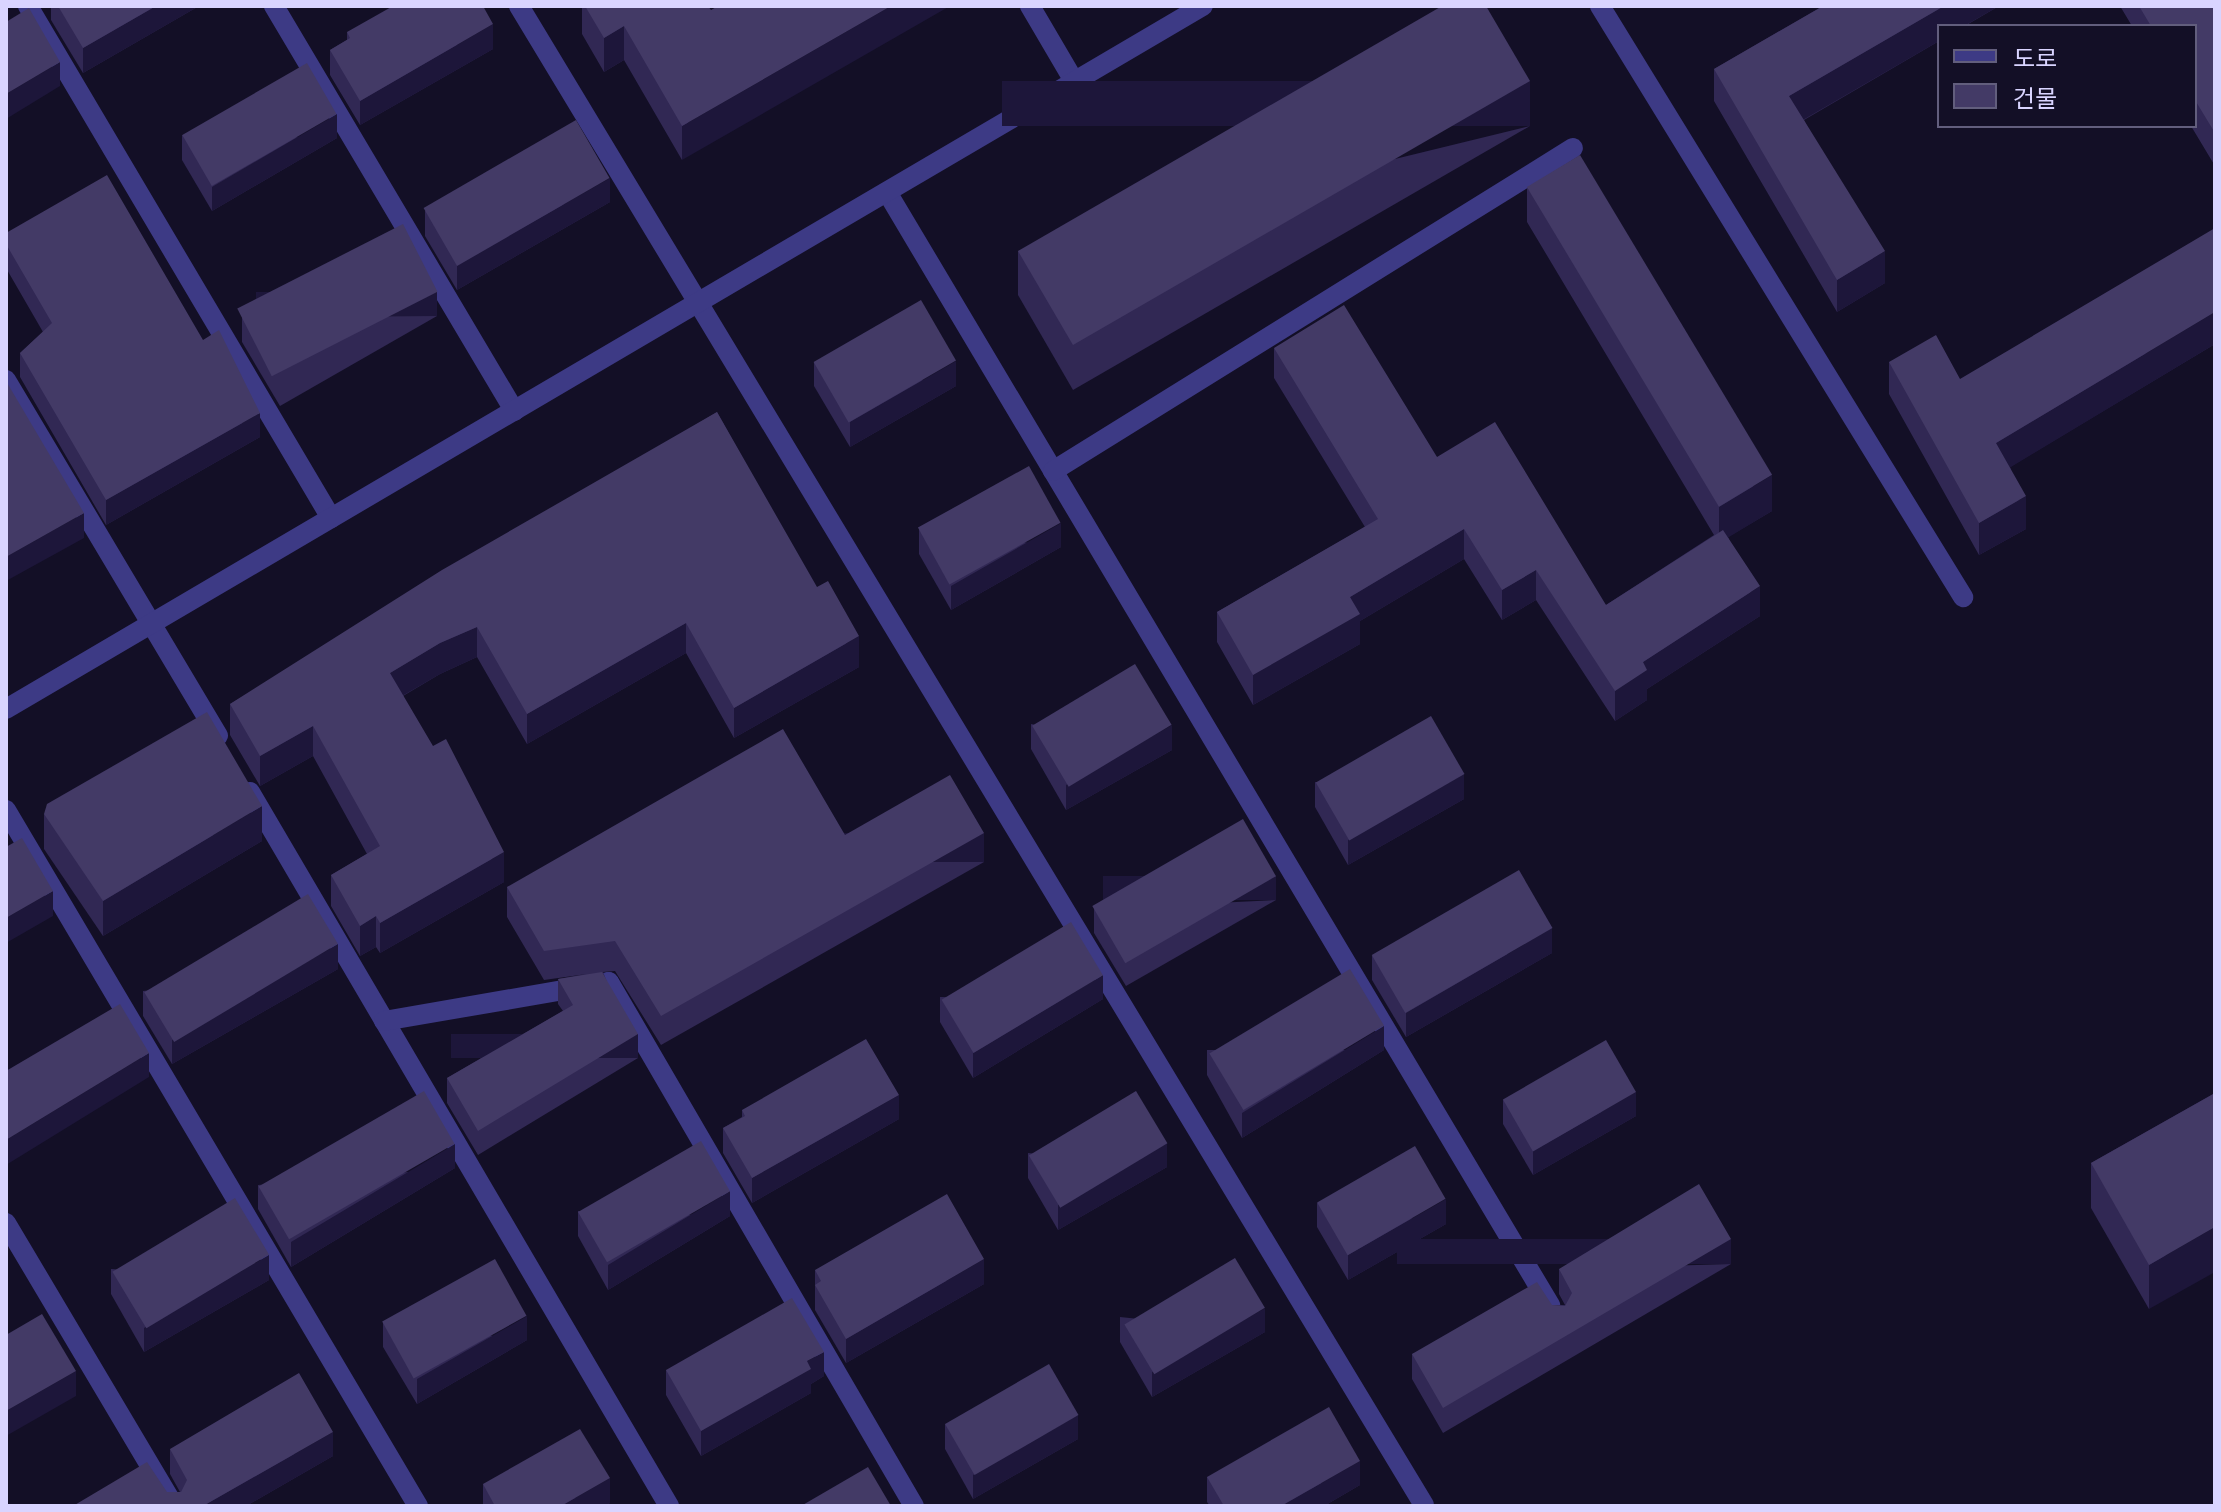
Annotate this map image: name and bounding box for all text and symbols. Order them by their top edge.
legend [1937,24,2197,128]
text: 도로 [2013,45,2057,73]
text: 건물 [2013,85,2057,113]

